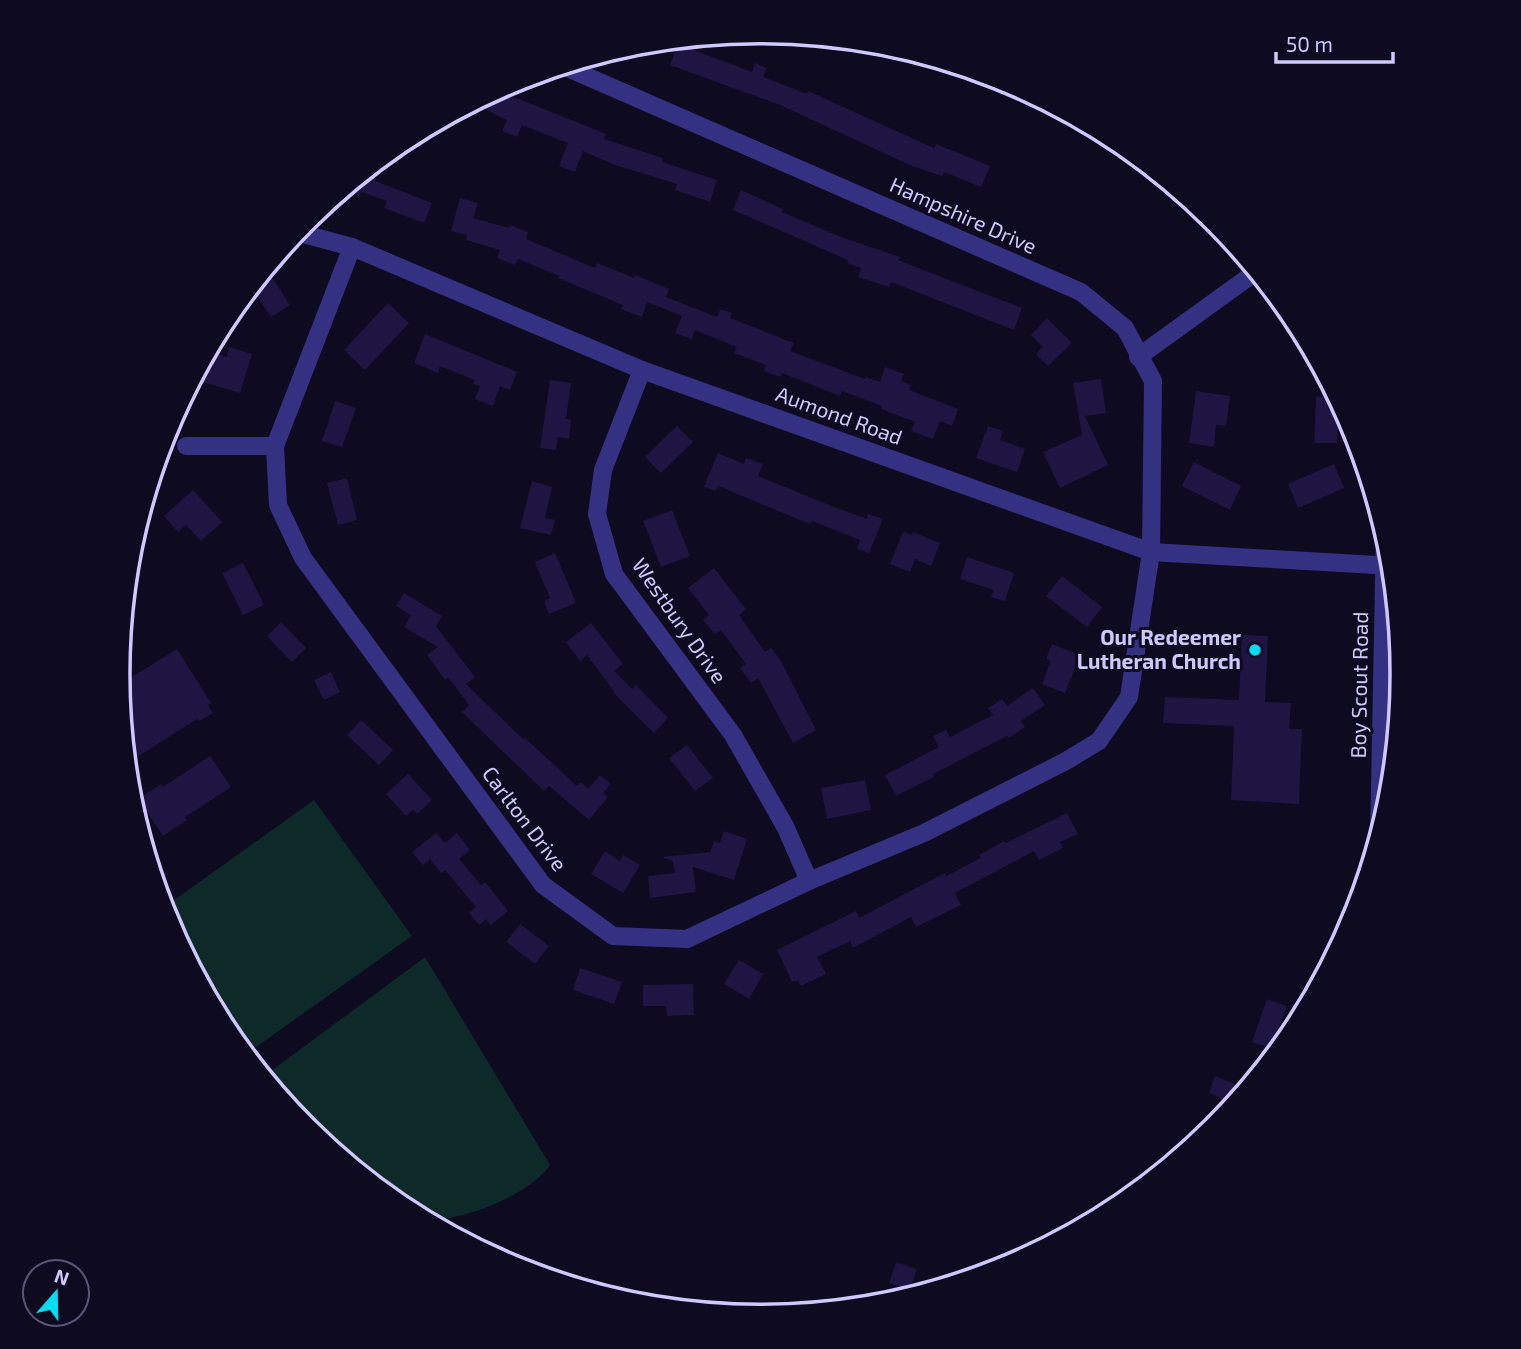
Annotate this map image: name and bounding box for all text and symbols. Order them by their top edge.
scale bar [1276,21,1393,65]
text: 50 m [1286,31,1333,56]
street label: Hampshire Drive [886,171,1041,258]
street label: Aumond Road [773,380,906,449]
street label: Westbury Drive [628,553,733,688]
street label: Boy Scout Road [1345,611,1372,759]
place label: Our Redeemer Lutheran Church [1077,624,1241,673]
marker: Our Redeemer Lutheran Church [1247,642,1263,658]
street label: Carlton Drive [478,761,573,875]
north arrow [21,1258,91,1328]
text: N [52,1263,72,1290]

